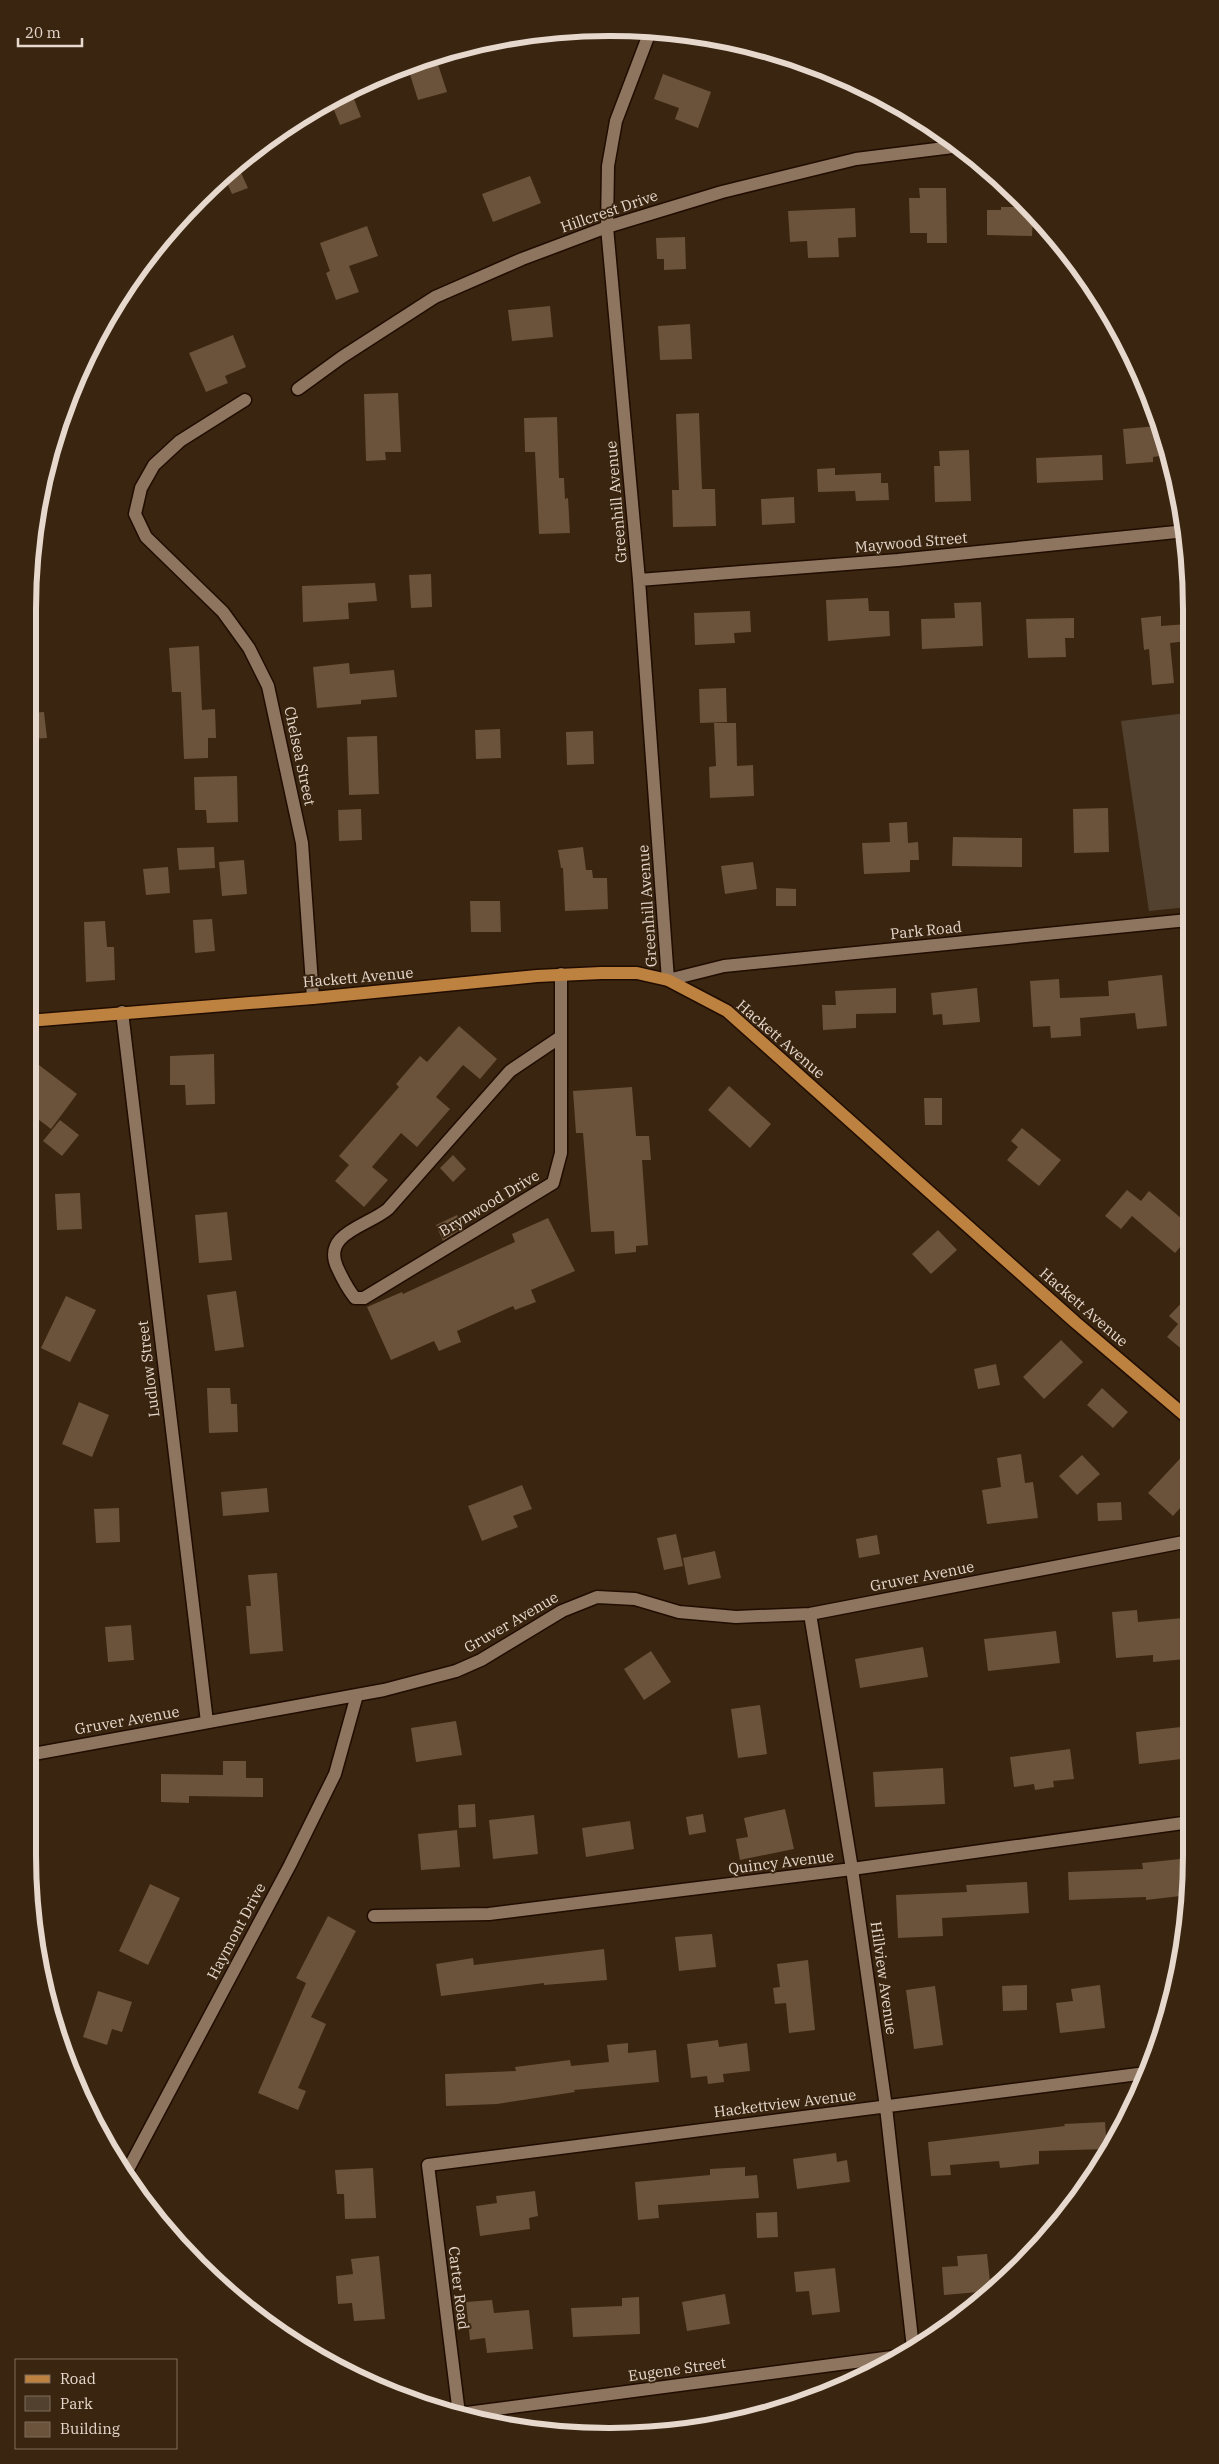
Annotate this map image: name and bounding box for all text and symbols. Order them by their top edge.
scale bar [18,15,81,47]
text: 20 m [25,23,61,42]
street label: Hillcrest Drive [558,185,660,237]
street label: Greenhill Avenue [601,440,631,564]
street label: Maywood Street [854,528,968,556]
street label: Chelsea Street [280,705,320,807]
street label: Greenhill Avenue [633,844,661,968]
street label: Park Road [889,917,963,943]
street label: Hackett Avenue [302,963,414,991]
street label: Hackett Avenue [733,995,829,1083]
street label: Brynwood Drive [435,1166,543,1240]
street label: Hackett Avenue [1036,1263,1132,1351]
street label: Ludlow Street [133,1320,163,1418]
street label: Gruver Avenue [868,1557,976,1595]
street label: Gruver Avenue [460,1587,562,1657]
street label: Gruver Avenue [73,1701,181,1739]
street label: Quincy Avenue [727,1846,835,1878]
street label: Haymont Drive [203,1879,269,1983]
street label: Hillview Avenue [867,1920,901,2036]
street label: Hackettview Avenue [713,2085,857,2121]
street label: Carter Road [444,2245,474,2331]
street label: Eugene Street [627,2353,727,2385]
legend [15,2359,178,2449]
text: Road [60,2369,96,2388]
text: Park [60,2394,93,2413]
text: Building [60,2419,120,2438]

